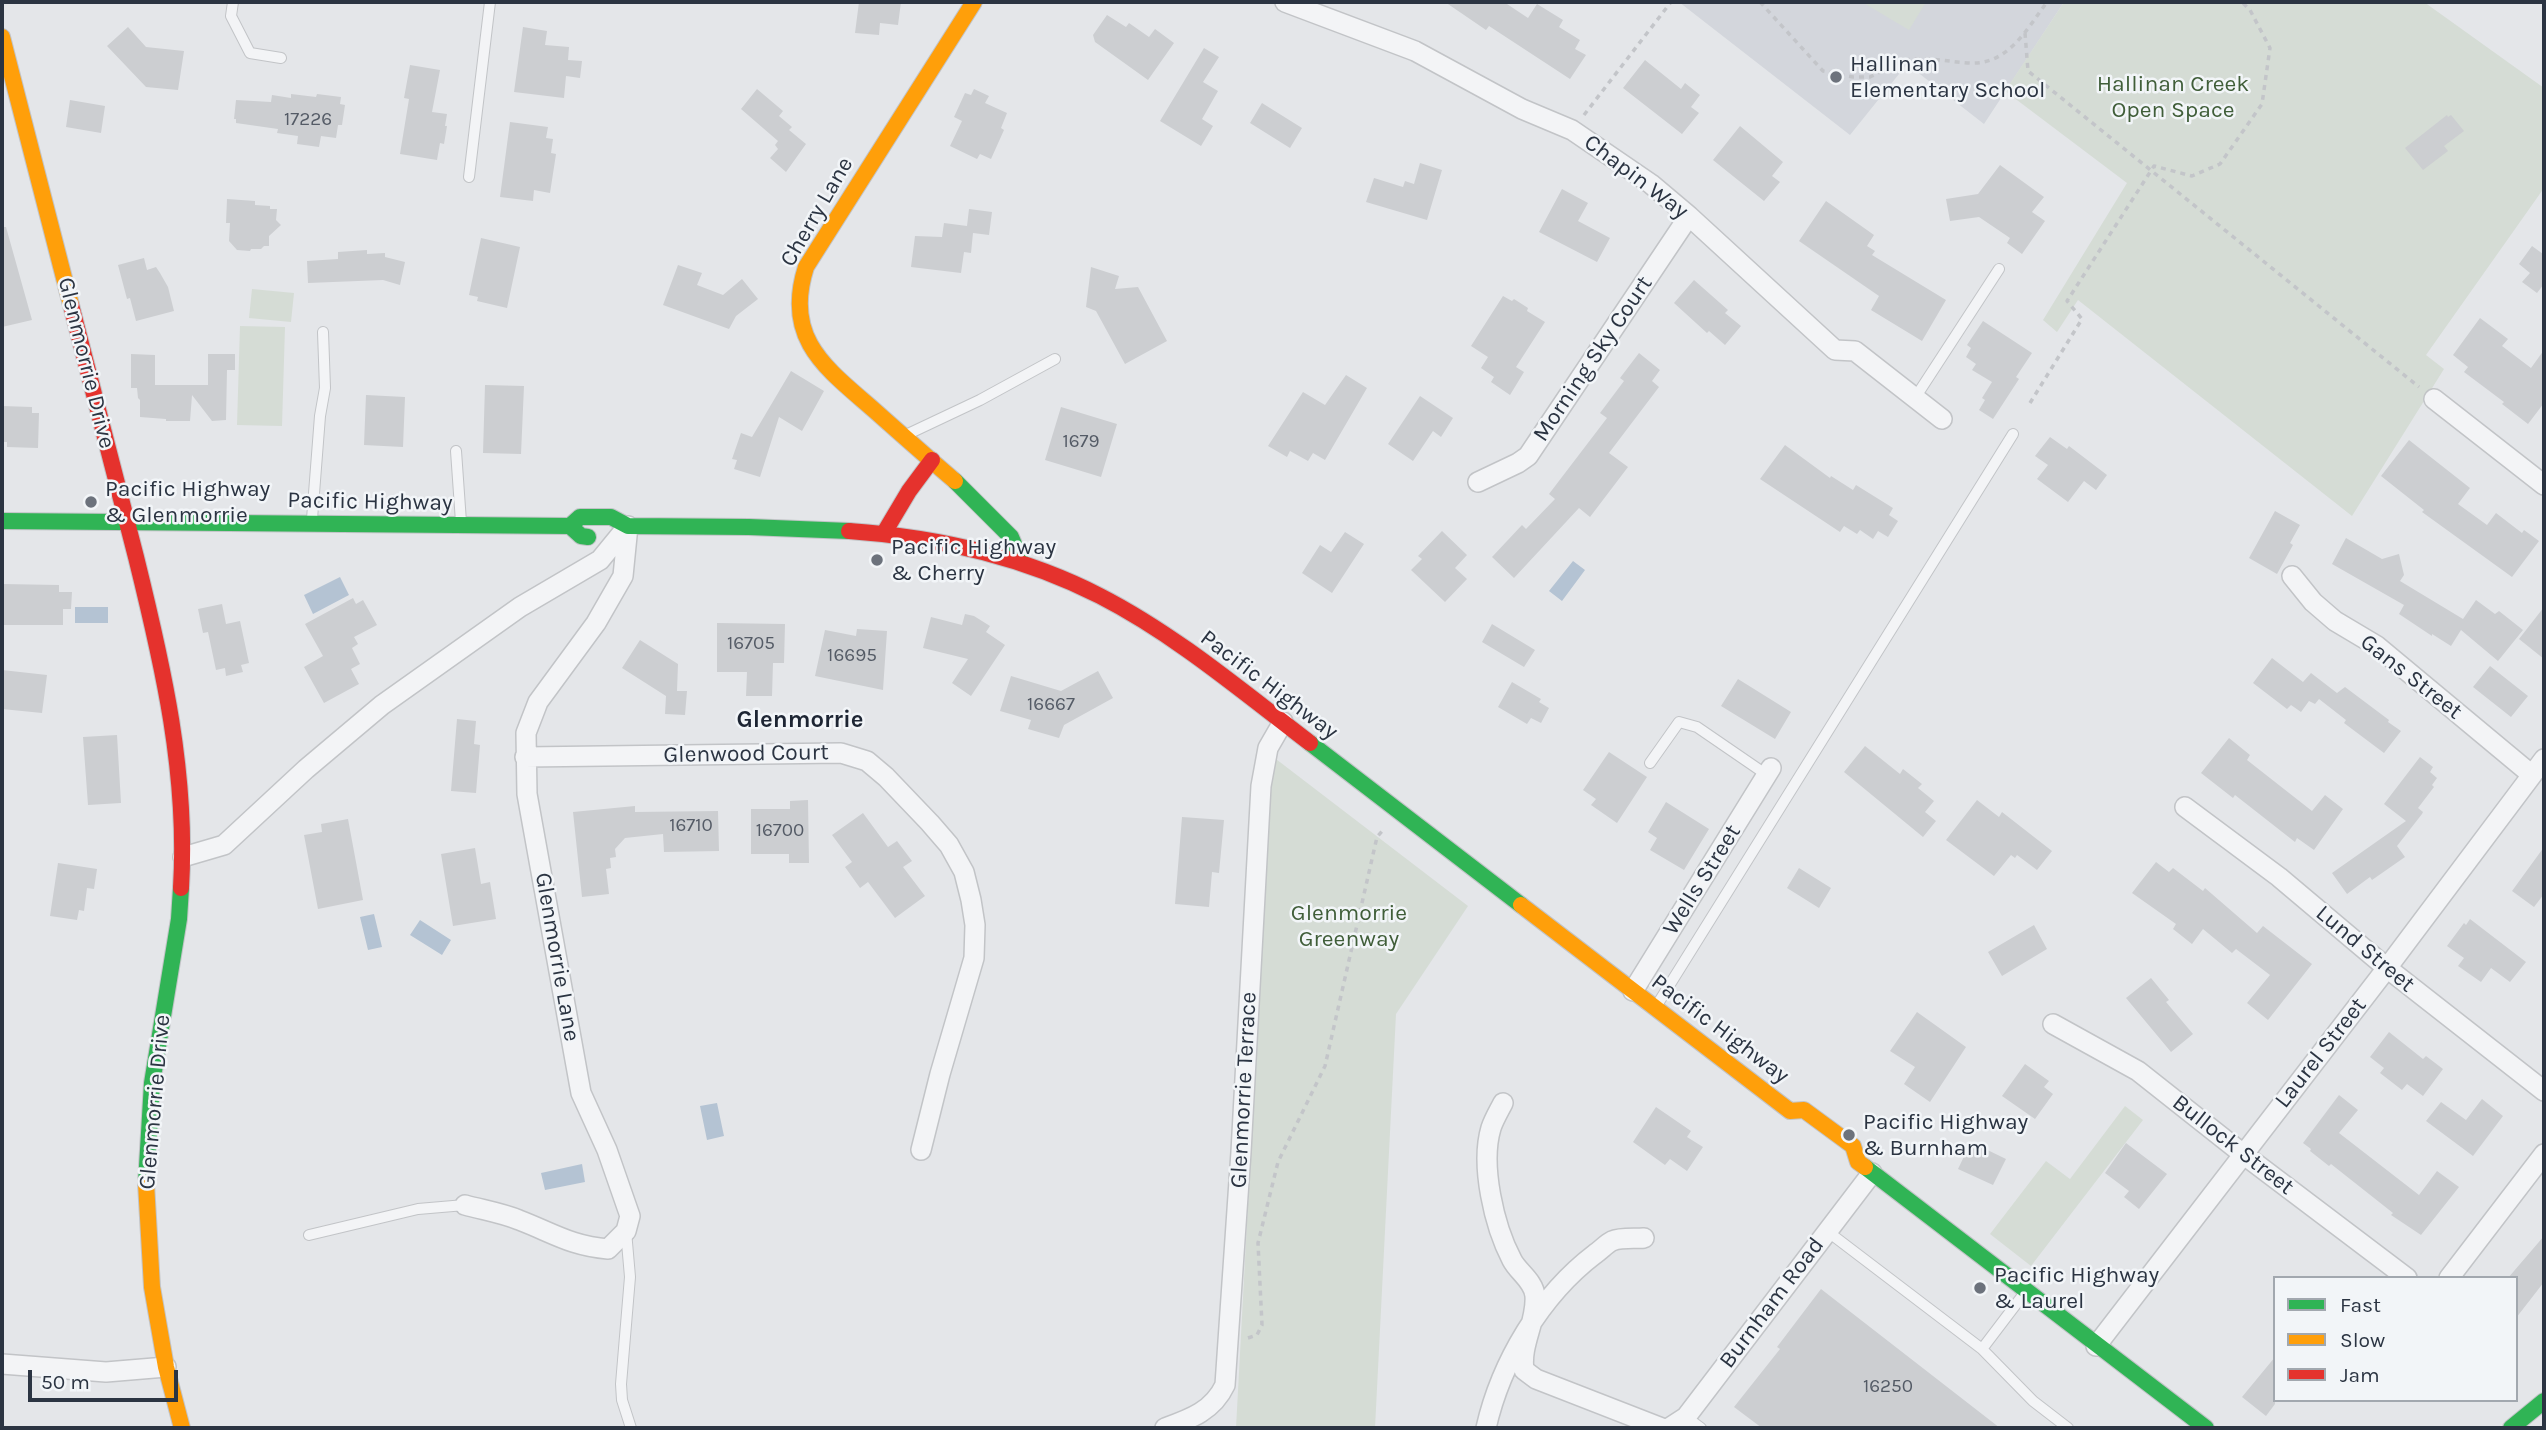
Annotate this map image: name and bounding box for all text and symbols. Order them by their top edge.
place label: Hallinan Elementary School [1850,50,2045,104]
marker: Hallinan Elementary School [1828,69,1844,85]
park label: Hallinan Creek Open Space [2097,70,2249,124]
house number: 17226 [284,109,332,131]
street label: Chapin Way [1578,129,1694,225]
street label: Cherry Lane [775,152,859,272]
street label: Morning Sky Court [1527,271,1659,447]
street label: Glenmorrie Drive [51,275,121,451]
house number: 1679 [1062,431,1100,453]
place label: Pacific Highway & Glenmorrie [105,475,270,529]
street label: Pacific Highway [287,487,453,517]
marker: Pacific Highway & Glenmorrie [83,494,99,510]
place label: Pacific Highway & Cherry [891,533,1056,587]
marker: Pacific Highway & Cherry [869,552,885,568]
street label: Pacific Highway [1195,624,1343,746]
street label: Gans Street [2354,629,2468,725]
house number: 16705 [727,633,775,655]
house number: 16695 [827,645,877,667]
house number: 16667 [1027,694,1075,716]
district label: Glenmorrie [736,706,864,734]
street label: Glenwood Court [663,739,829,769]
house number: 16710 [669,815,713,837]
house number: 16700 [756,820,804,842]
street label: Wells Street [1657,820,1747,940]
street label: Glenmorrie Lane [529,870,585,1044]
park label: Glenmorrie Greenway [1291,899,1407,953]
street label: Lund Street [2310,900,2420,998]
street label: Pacific Highway [1646,968,1794,1090]
street label: Glenmorrie Terrace [1225,991,1263,1189]
street label: Laurel Street [2269,992,2373,1114]
street label: Glenmorrie Drive [134,1013,176,1191]
street label: Bullock Street [2167,1089,2299,1201]
place label: Pacific Highway & Burnham [1863,1108,2028,1162]
marker: Pacific Highway & Burnham [1841,1127,1857,1143]
street label: Burnham Road [1714,1232,1830,1374]
place label: Pacific Highway & Laurel [1994,1261,2159,1315]
legend [2273,1276,2518,1402]
marker: Pacific Highway & Laurel [1972,1280,1988,1296]
text: Fast [2340,1293,2381,1317]
text: Slow [2340,1328,2385,1352]
scale bar [32,1356,182,1400]
text: Jam [2340,1363,2380,1387]
text: 50 m [41,1370,90,1394]
house number: 16250 [1863,1376,1913,1398]

